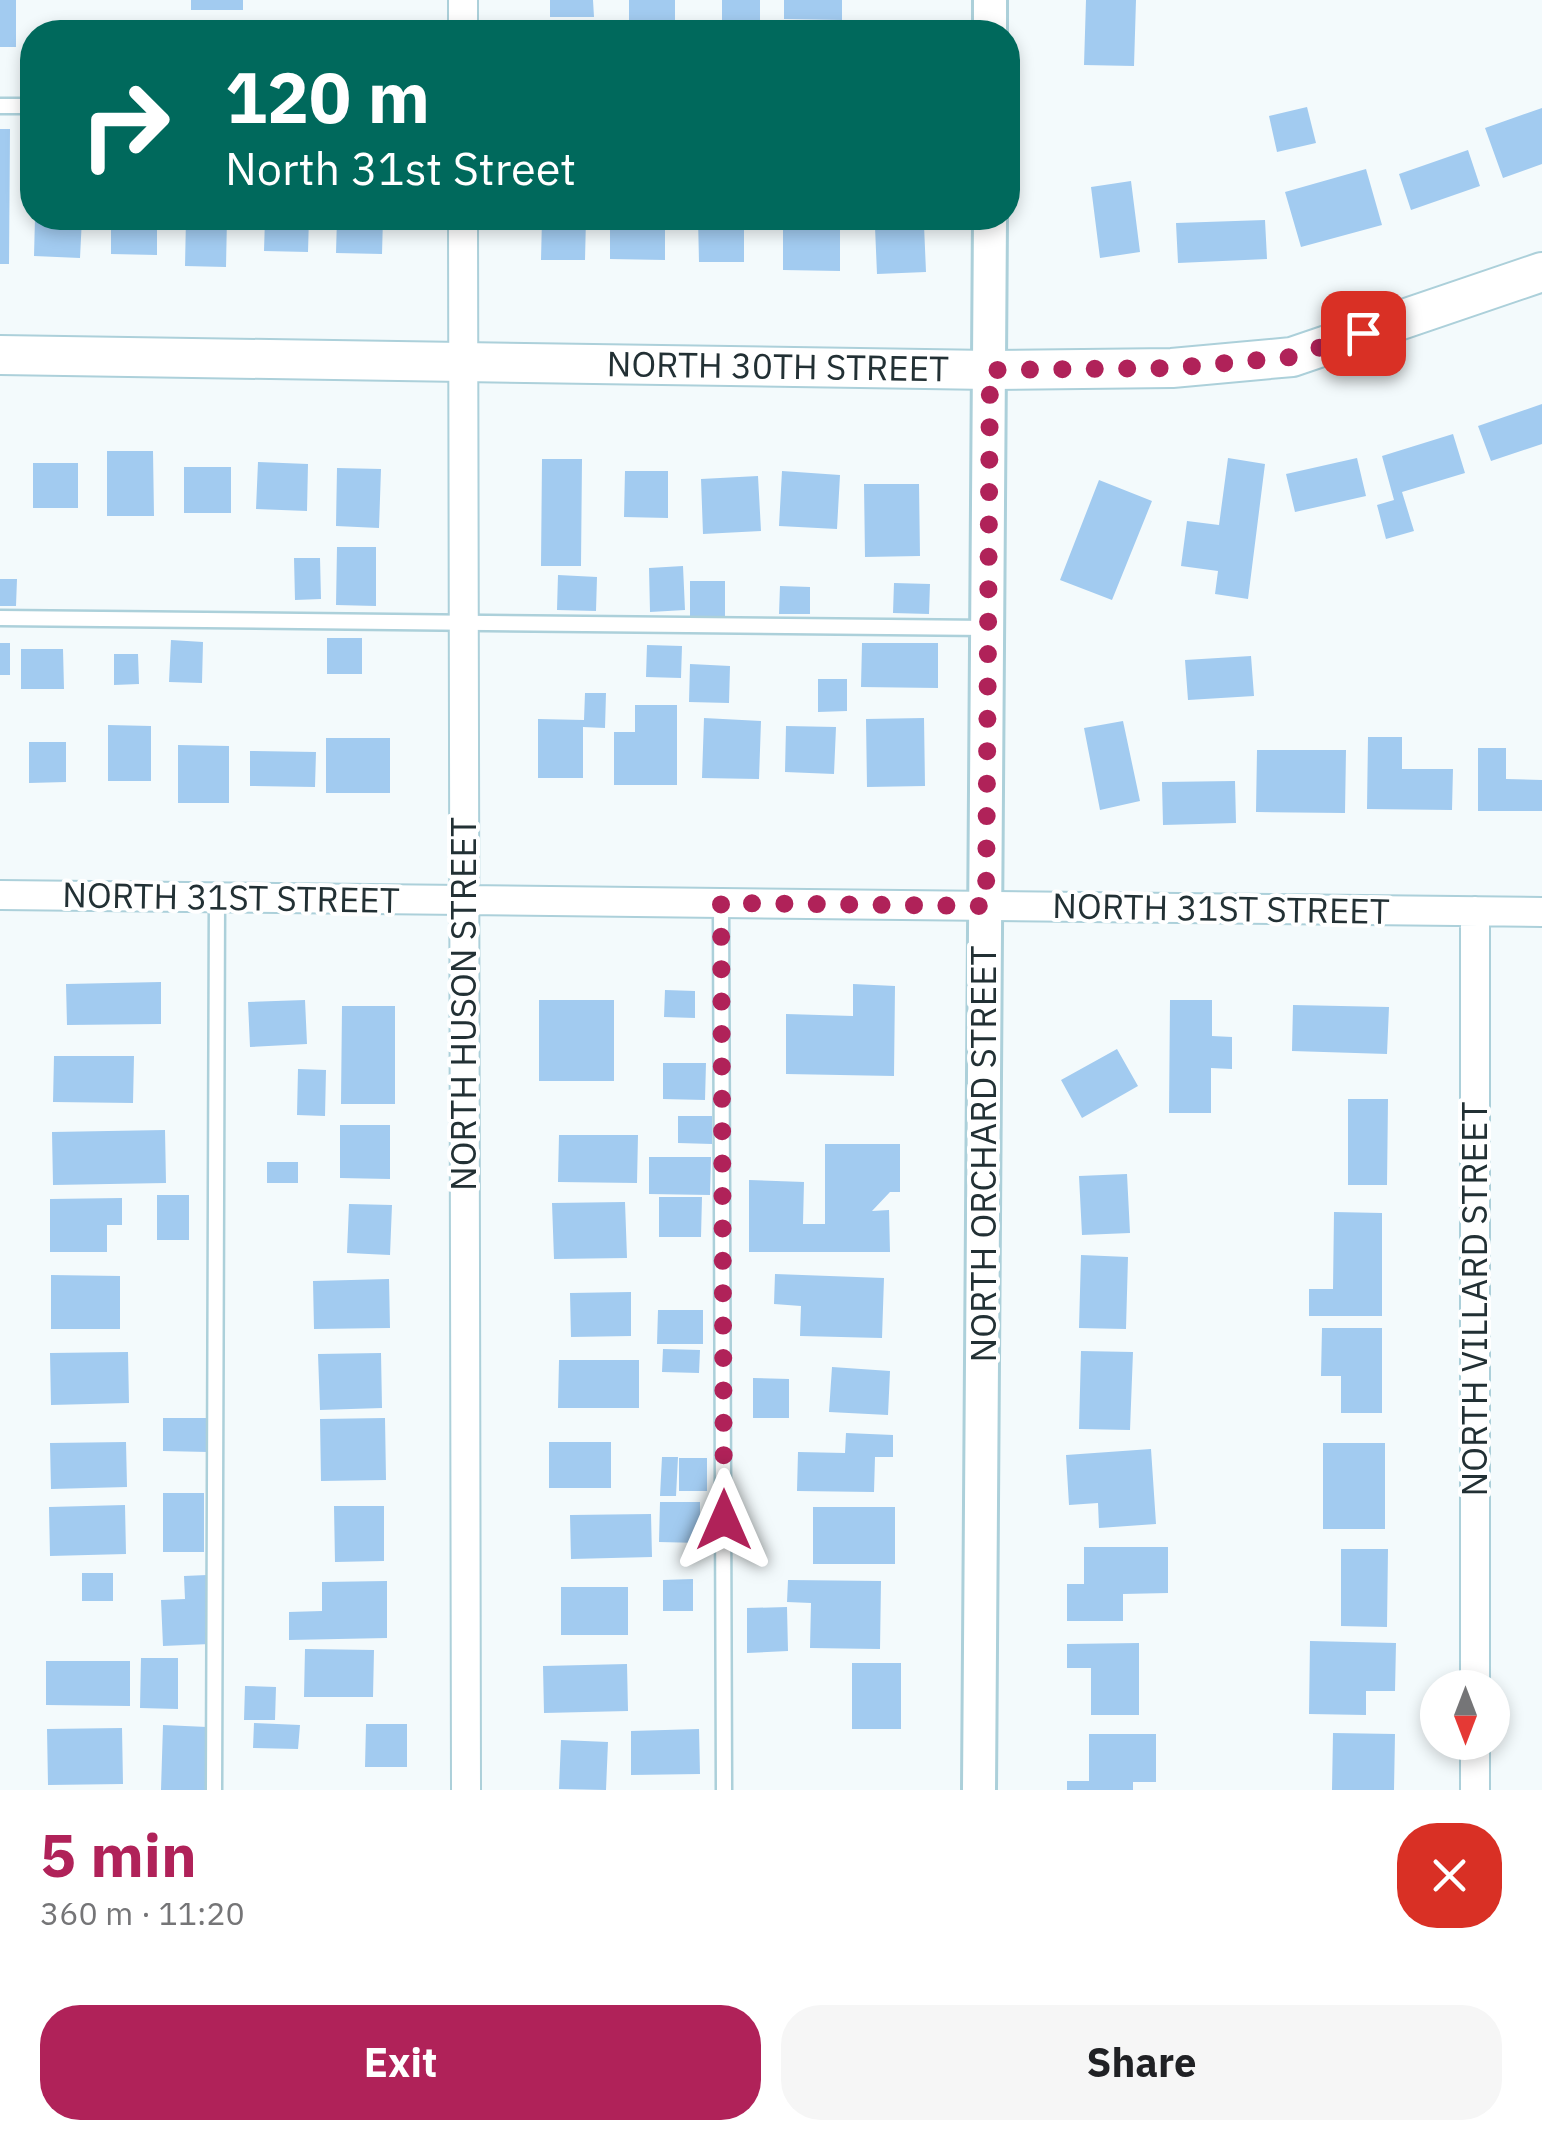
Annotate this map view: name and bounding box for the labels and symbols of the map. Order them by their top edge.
pin [1321,291,1406,376]
street label: NORTH 30TH STREET [606,340,949,391]
street label: NORTH HUSON STREET [440,817,486,1191]
street label: NORTH 31ST STREET [62,871,400,923]
street label: NORTH 31ST STREET [1052,882,1390,934]
street label: NORTH ORCHARD STREET [960,945,1006,1363]
street label: NORTH VILLARD STREET [1451,1102,1497,1496]
position arrow [672,1468,776,1572]
north arrow [1420,1670,1510,1760]

